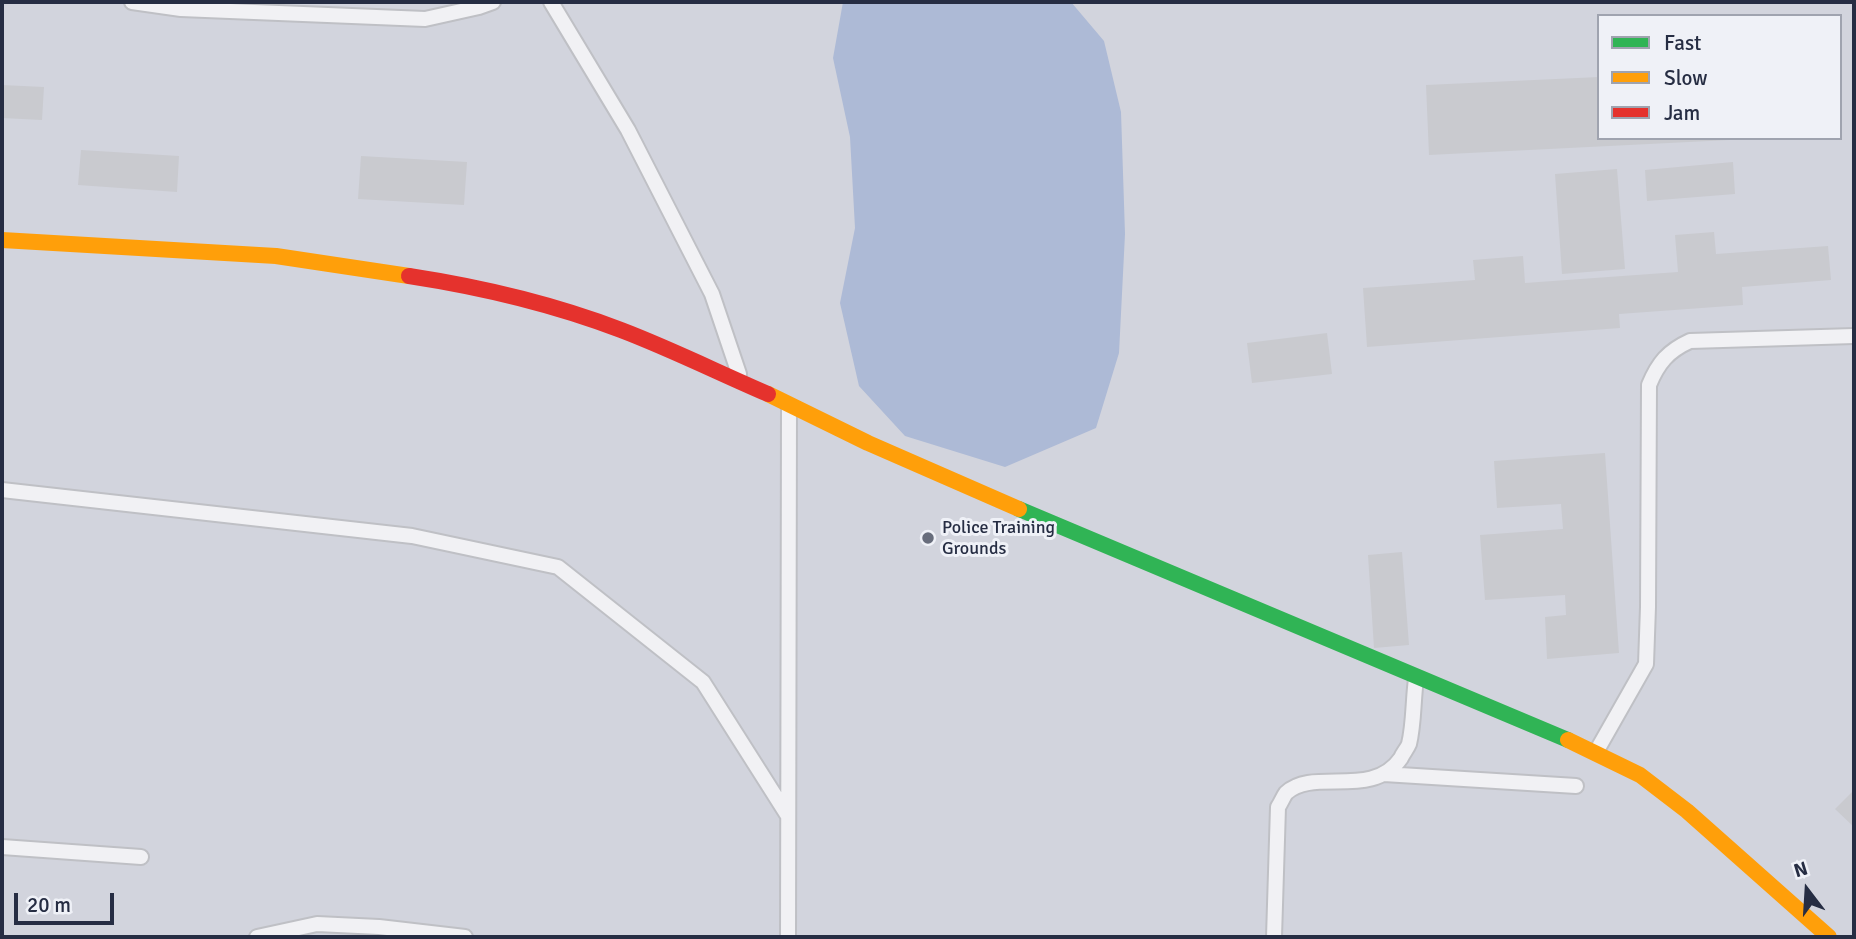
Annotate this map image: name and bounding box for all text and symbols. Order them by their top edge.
legend [1597,14,1842,140]
text: Fast [1664,30,1701,56]
text: Slow [1664,65,1708,91]
text: Jam [1664,100,1700,126]
place label: Police Training Grounds [942,517,1055,560]
marker: Police Training Grounds [920,530,936,546]
north arrow [1772,855,1842,925]
text: N [1791,857,1811,883]
scale bar [18,880,117,924]
text: 20 m [27,892,71,918]

